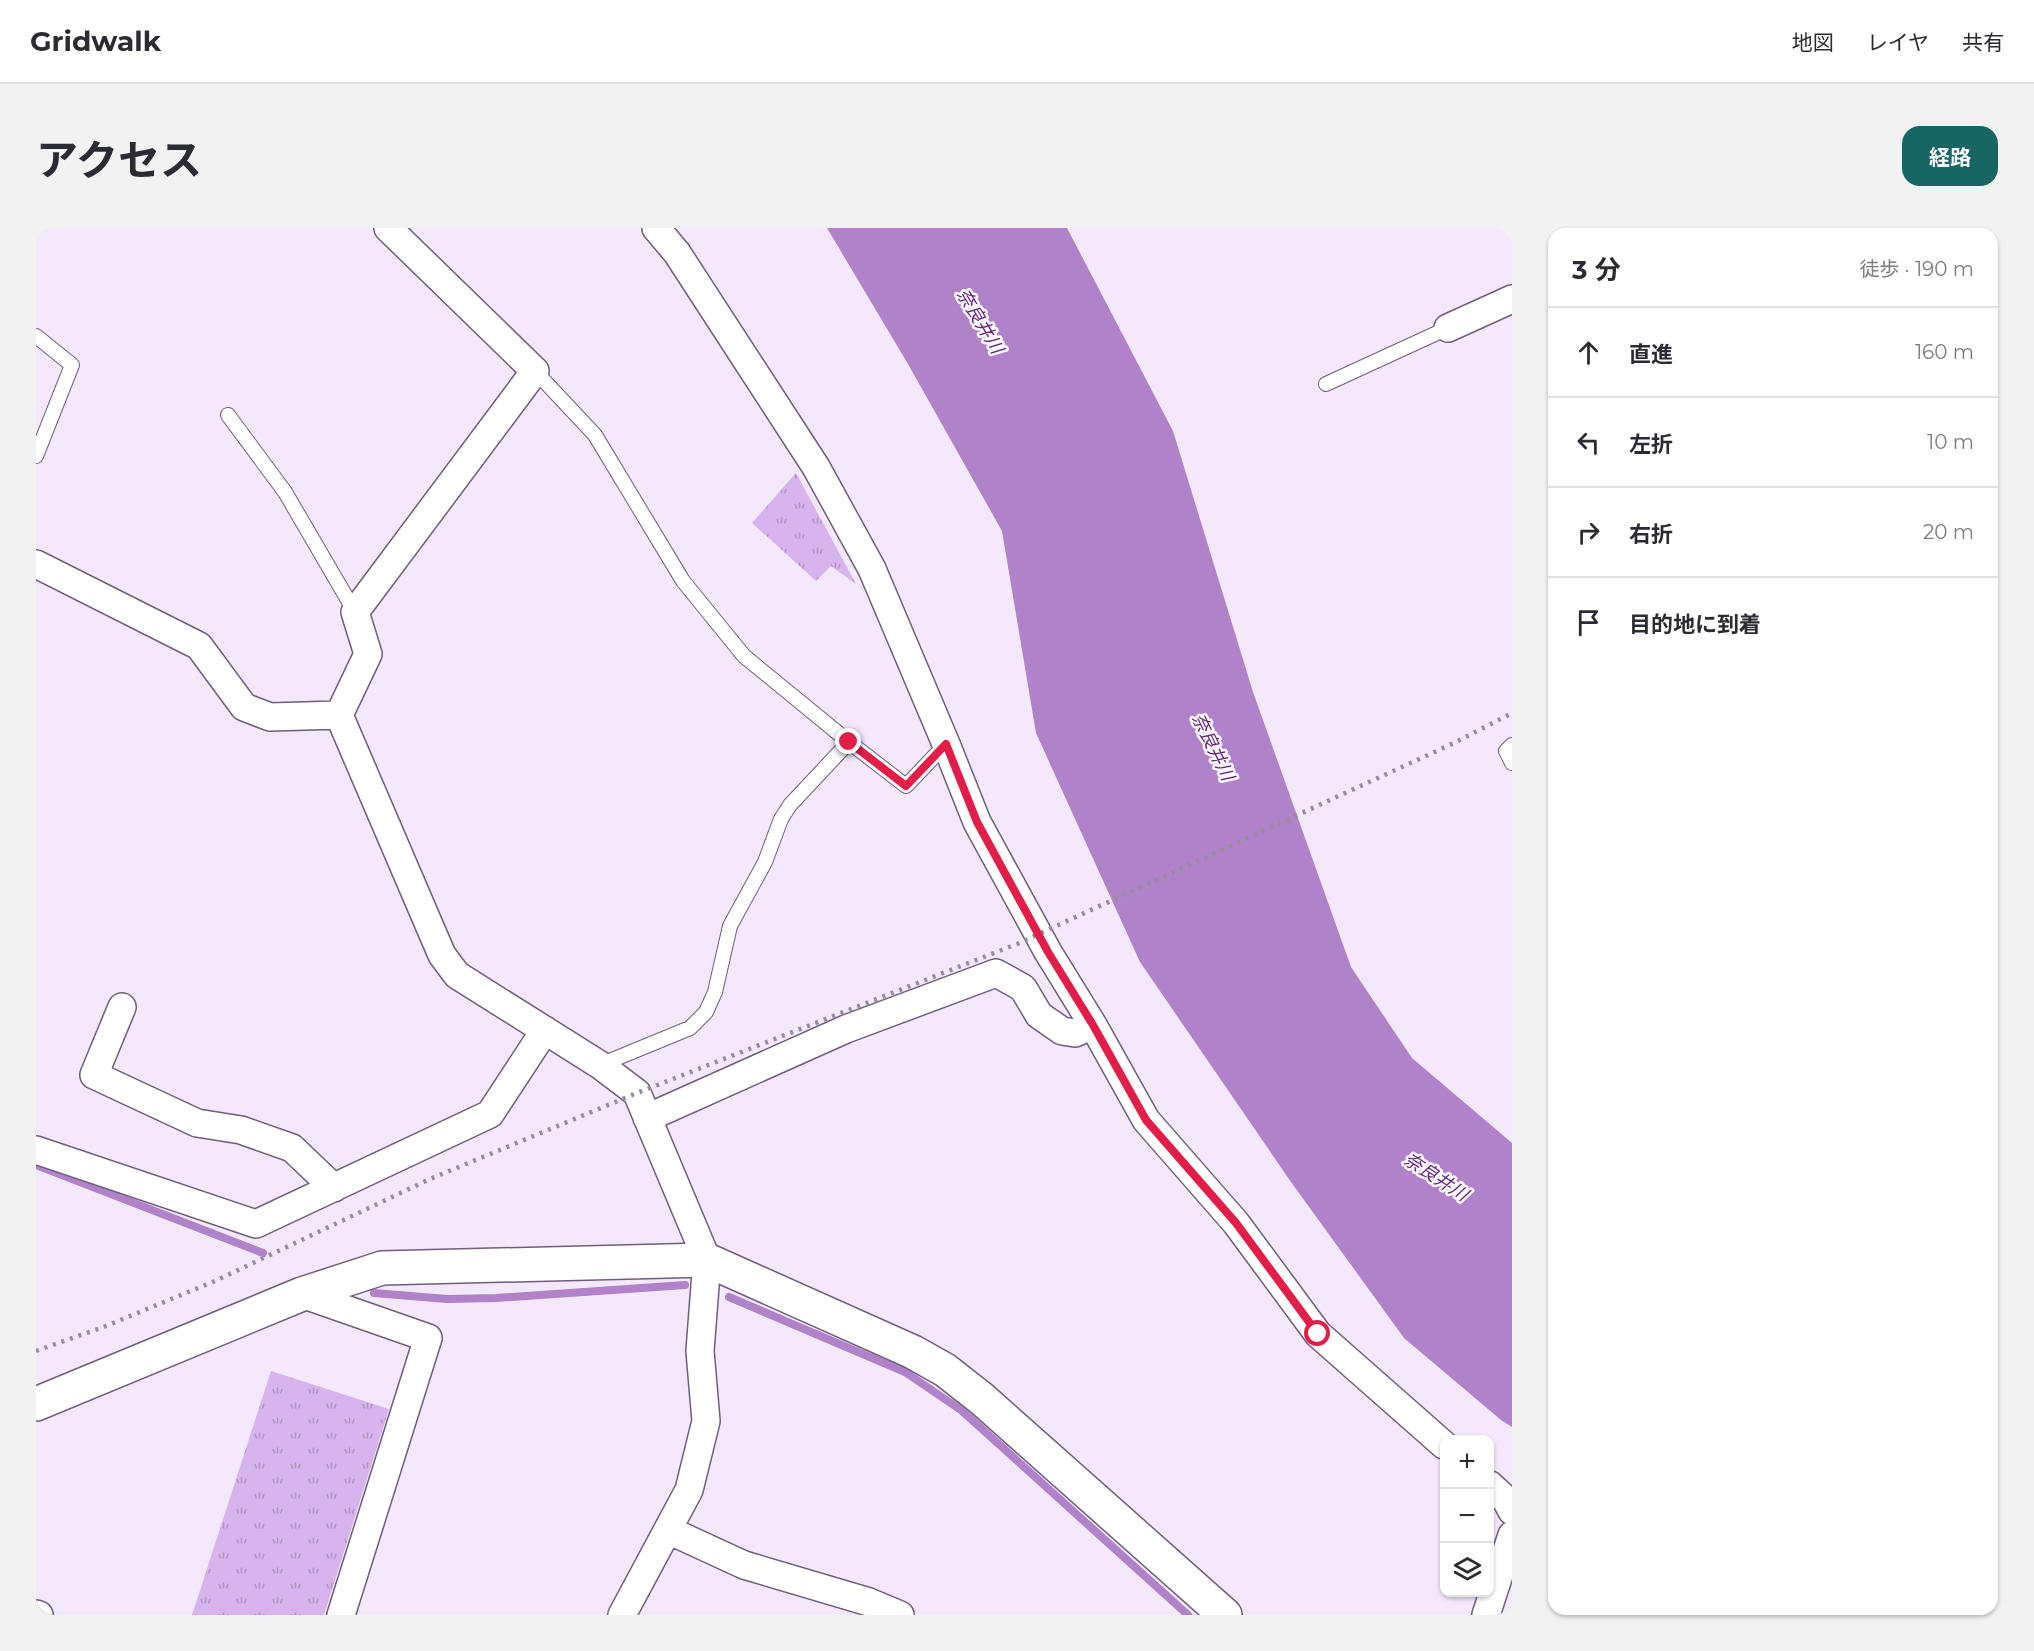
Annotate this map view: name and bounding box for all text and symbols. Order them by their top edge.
text: Gridwalk [30,24,161,58]
text: 地図 [1792,30,1834,55]
text: レイヤ [1867,30,1929,55]
text: 共有 [1962,30,2004,55]
button: 経路 [1902,126,1998,186]
text: アクセス [36,134,202,186]
text: 3 分 [1572,254,1621,286]
text: 徒歩 · 190 m [1859,257,1974,281]
water label: 奈良井川 [952,284,1009,359]
icon: ahead [1572,336,1605,369]
text: 160 m [1915,340,1974,364]
text: 直進 [1629,341,1673,368]
icon: left [1572,426,1605,459]
text: 10 m [1927,430,1974,454]
text: 左折 [1629,431,1673,458]
icon: right [1572,516,1605,549]
text: 20 m [1923,520,1974,544]
text: 右折 [1629,521,1673,548]
icon: arrive [1572,606,1605,639]
text: 目的地に到着 [1629,611,1761,638]
water label: 奈良井川 [1187,710,1240,786]
route end [835,728,861,754]
water label: 奈良井川 [1400,1148,1474,1207]
route start [1304,1320,1330,1346]
map controls [1440,1435,1494,1597]
button: + [1440,1435,1494,1489]
button: − [1440,1489,1494,1543]
button: layers [1440,1543,1494,1597]

